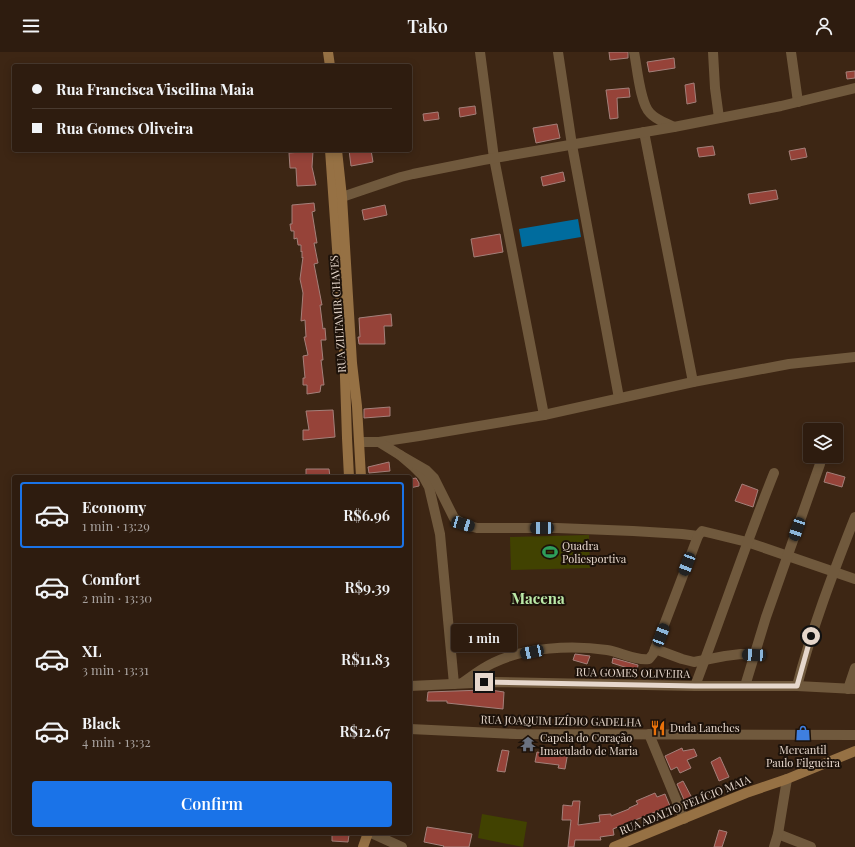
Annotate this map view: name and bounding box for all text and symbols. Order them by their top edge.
text: Tako [407,14,448,38]
icon: menu [20,15,42,37]
icon: person [813,15,835,37]
text: Rua Francisca Viscilina Maia [56,79,254,99]
text: Rua Gomes Oliveira [56,118,193,138]
street label: RUA ZILTAMIR CHAVES [326,255,349,373]
map controls [803,423,843,463]
button: layers [803,423,843,463]
icon: car [34,497,70,533]
text: Economy [82,497,146,517]
text: R$6.96 [343,505,390,525]
car [450,515,476,533]
car [787,516,807,542]
text: 1 min · 13:29 [82,517,150,534]
car [530,522,554,534]
place label: Quadra Poliesportiva [562,538,627,566]
sports icon: Quadra Poliesportiva [541,543,559,561]
car [677,551,697,577]
icon: car [34,569,70,605]
text: Comfort [82,569,140,589]
text: R$9.39 [345,577,390,597]
district label: Macena [511,588,565,608]
text: 2 min · 13:30 [82,589,152,606]
car [651,622,671,648]
callout: 1 min [451,624,517,652]
route start [802,627,820,645]
text: 1 min [468,629,500,646]
icon: car [34,641,70,677]
text: XL [82,641,102,661]
car [519,644,545,660]
car [742,648,766,662]
text: R$11.83 [341,649,390,669]
text: 3 min · 13:31 [82,661,149,678]
street label: RUA GOMES OLIVEIRA [576,664,690,681]
route end [475,673,493,691]
street label: RUA JOAQUIM IZÍDIO GADELHA [480,712,642,729]
icon: car [34,713,70,749]
text: Black [82,713,121,733]
restaurant icon: Duda Lanches [649,719,667,737]
place label: Duda Lanches [670,720,740,735]
text: R$12.67 [339,721,390,741]
shop icon: Mercantil Paulo Filgueira [794,724,812,742]
place label: Capela do Coração Imaculado de Maria [540,730,638,758]
text: 4 min · 13:32 [82,733,151,750]
temple icon: Capela do Coração Imaculado de Maria [519,735,537,753]
place label: Mercantil Paulo Filgueira [766,742,841,770]
street label: RUA ADALTO FELÍCIO MAIA [617,771,753,838]
button: Confirm [32,781,392,827]

